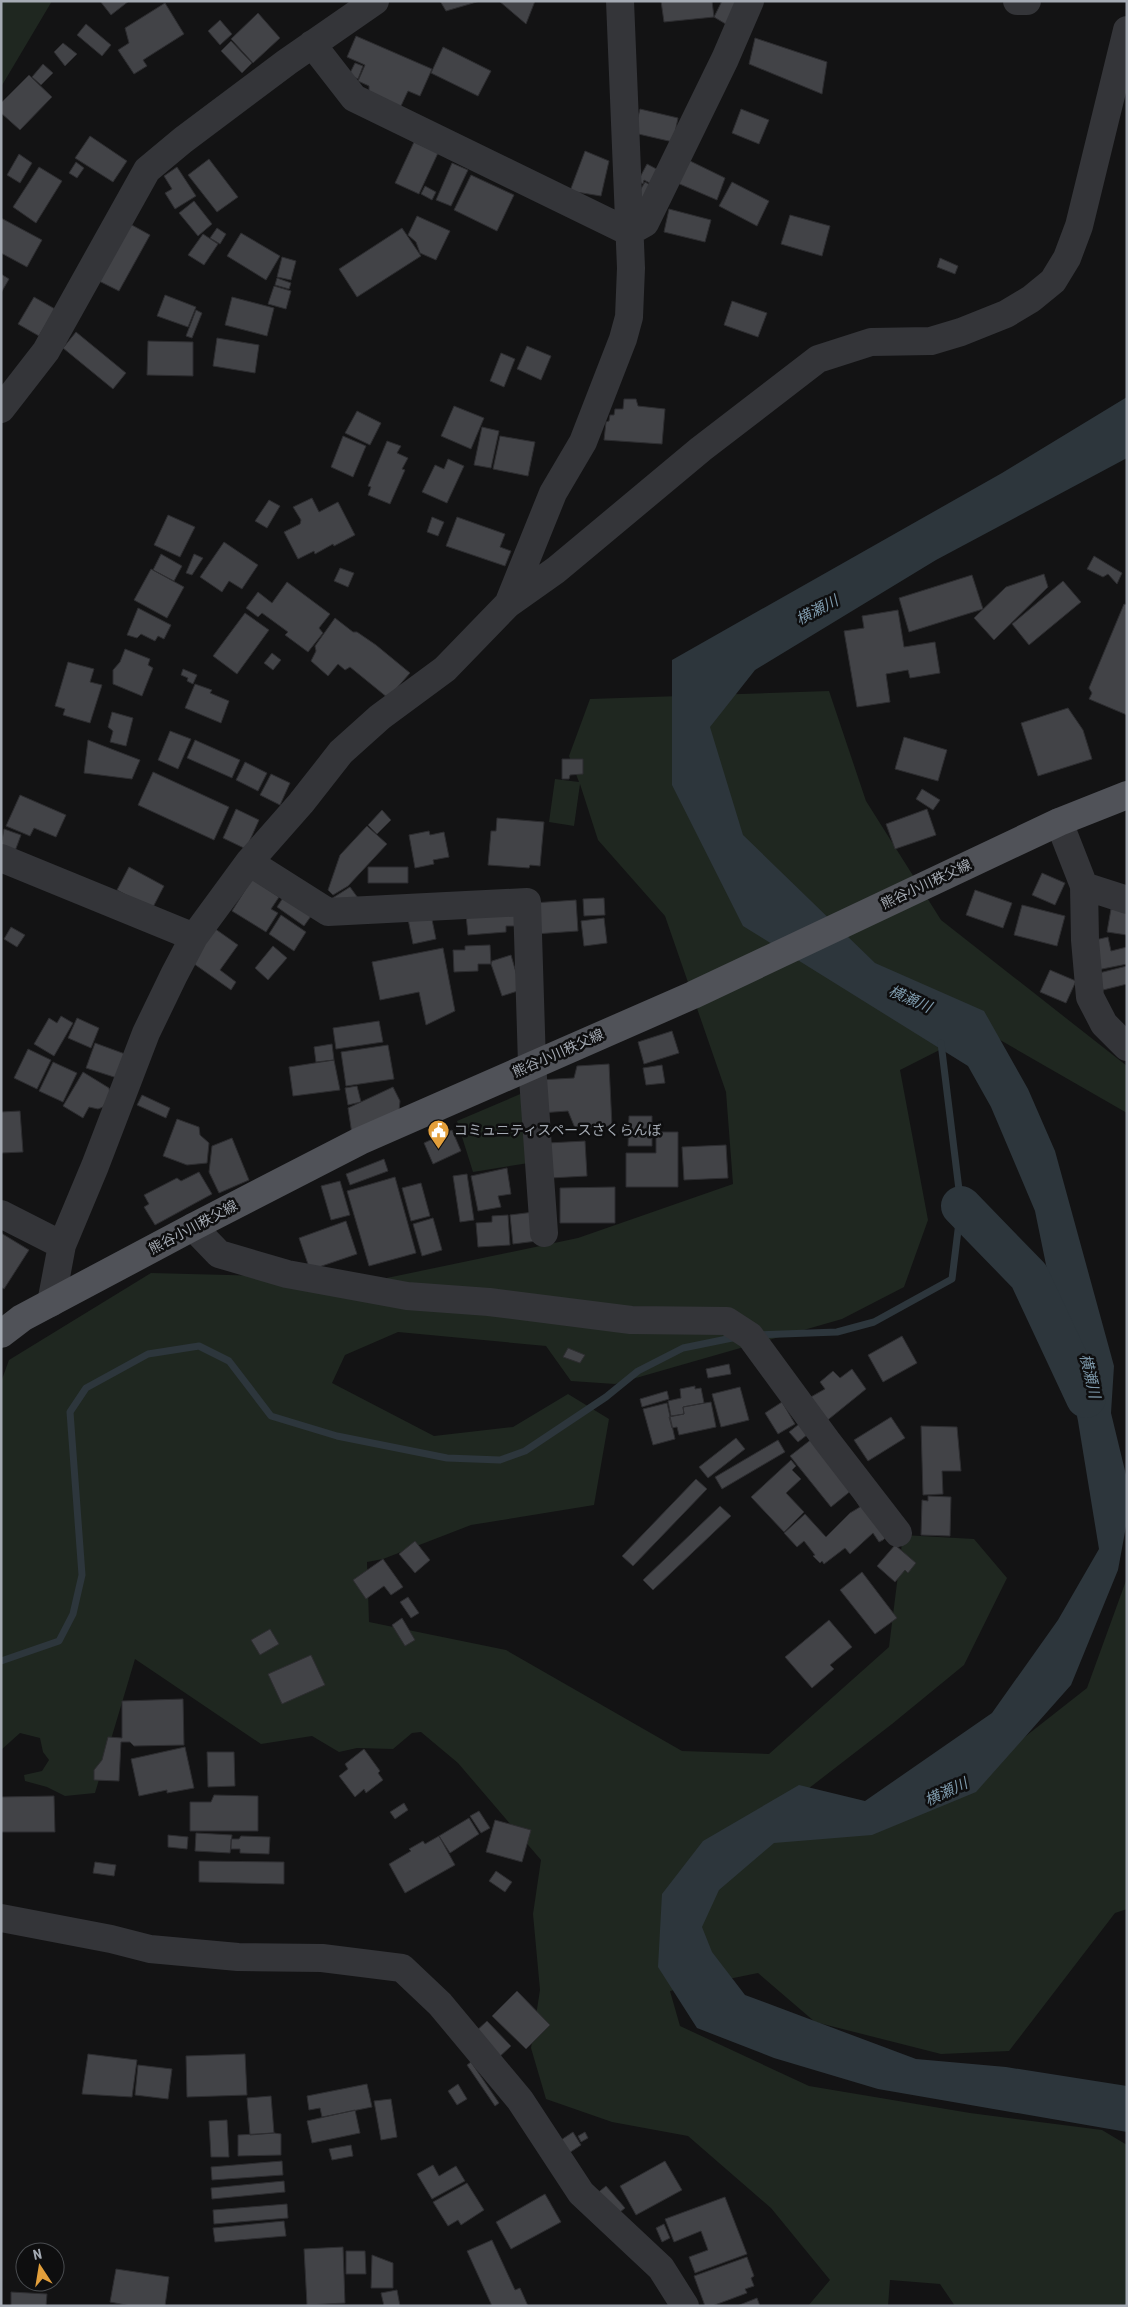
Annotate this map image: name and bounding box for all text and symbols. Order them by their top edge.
water label: 横瀬川 [793,591,843,629]
street label: 熊谷小川秩父線 [878,856,974,912]
water label: 横瀬川 [886,982,936,1017]
street label: 熊谷小川秩父線 [510,1026,606,1080]
public building icon: コミュニティスペースさくらんぼ [426,1118,450,1149]
place label: コミュニティスペースさくらんぼ [454,1122,661,1138]
street label: 熊谷小川秩父線 [146,1197,240,1257]
water label: 横瀬川 [1076,1352,1104,1402]
water label: 横瀬川 [922,1773,972,1810]
north arrow [15,2242,65,2292]
text: N [31,2246,43,2263]

